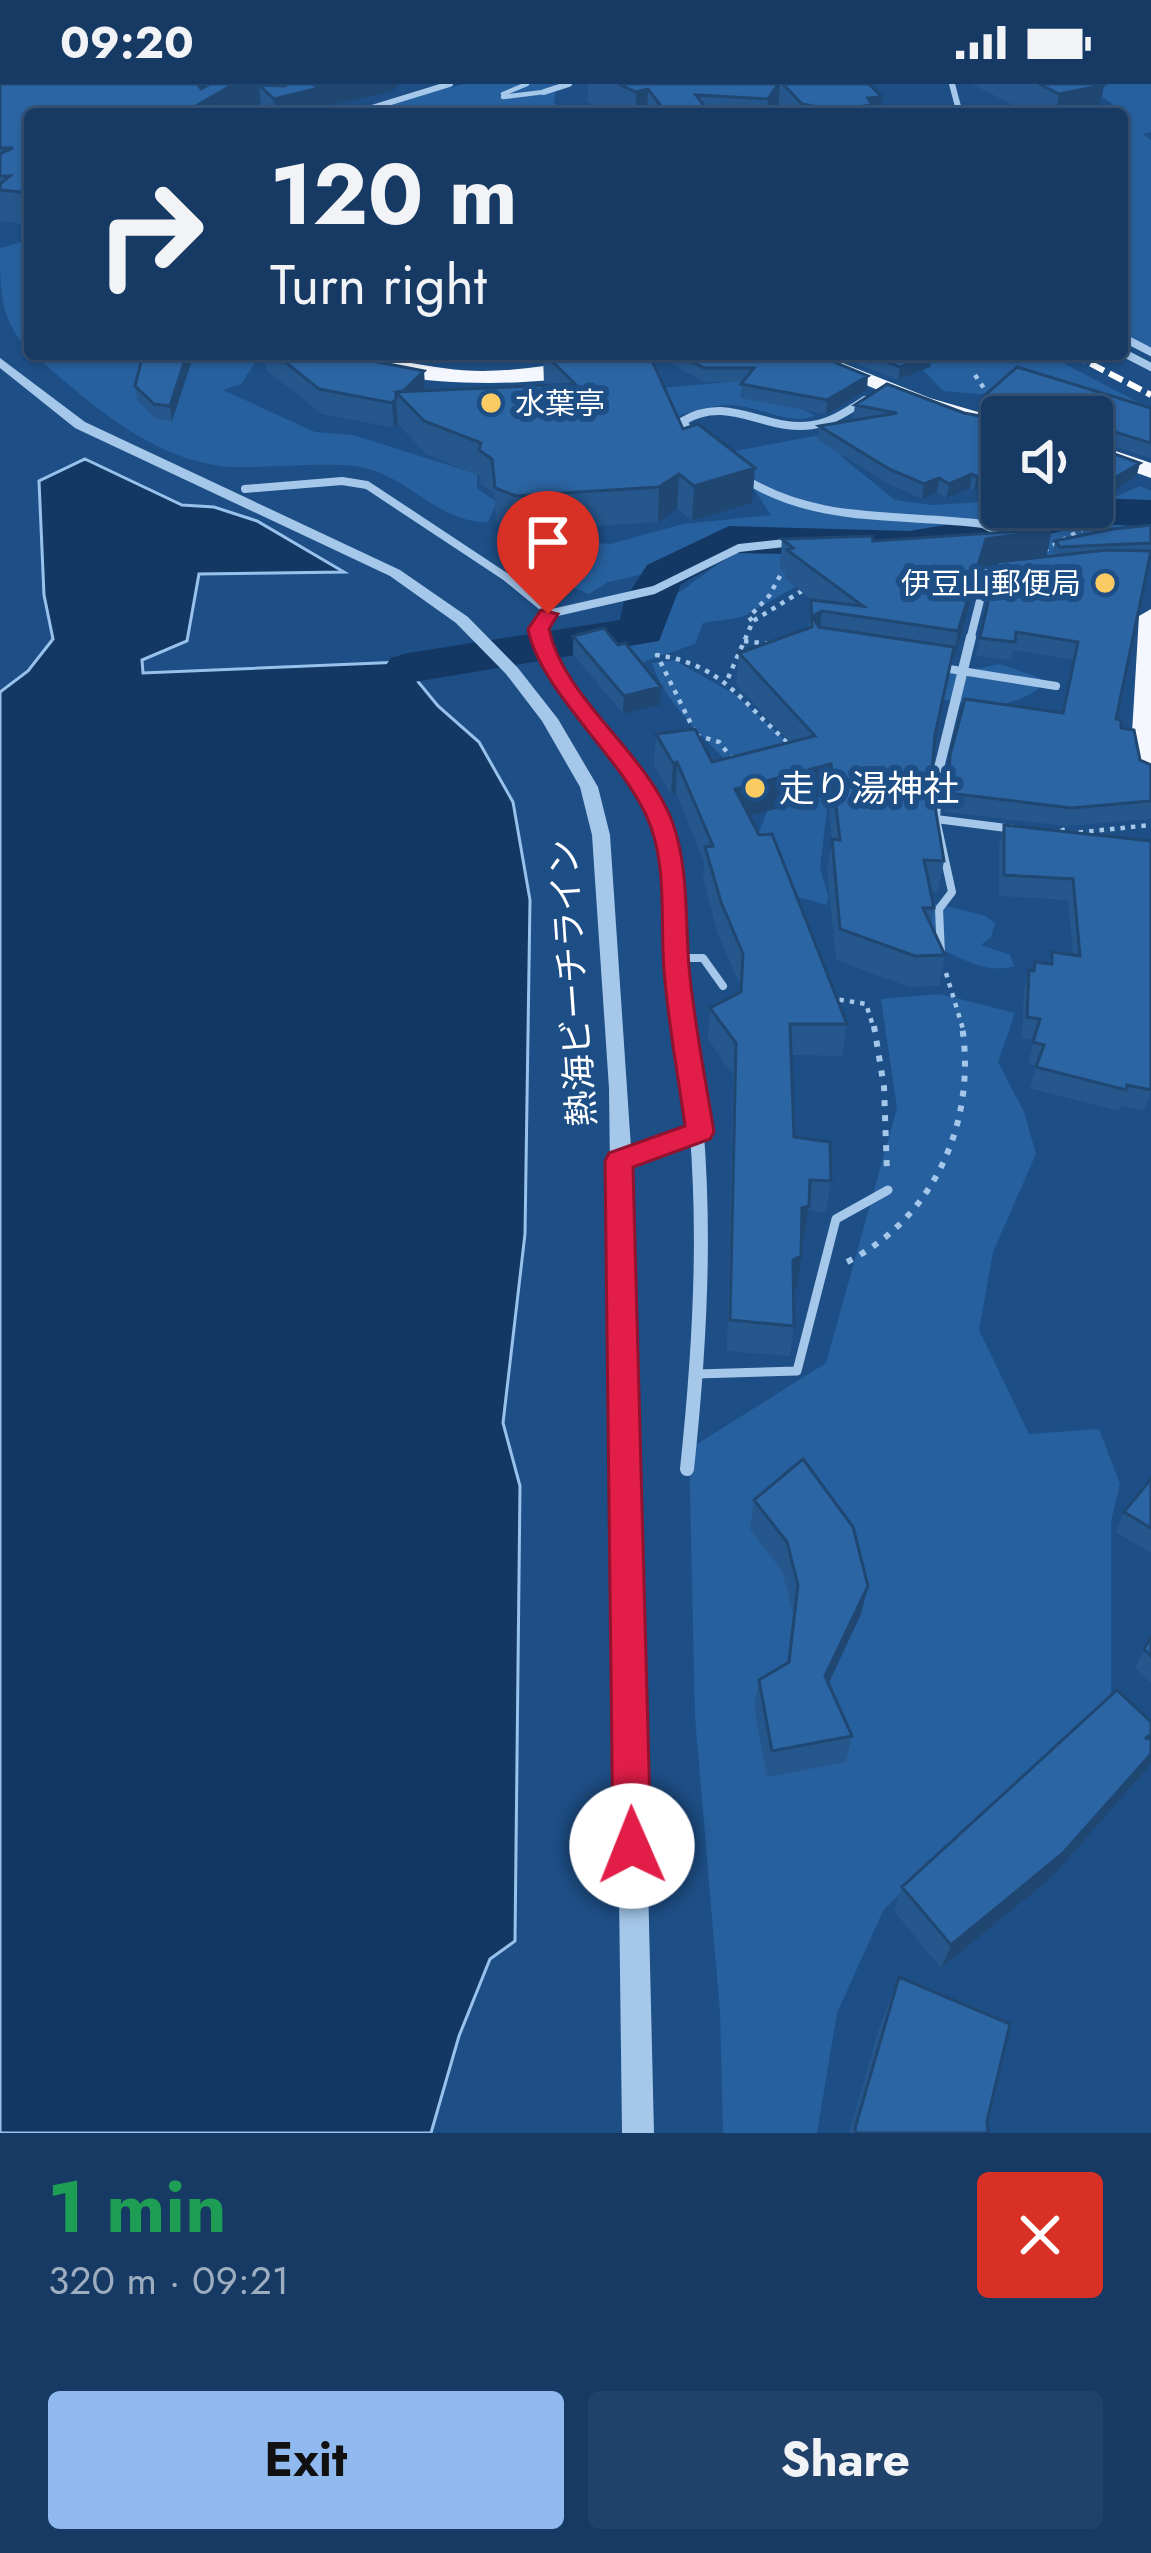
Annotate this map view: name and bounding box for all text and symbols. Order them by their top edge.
text: 09:20 [60,10,194,75]
text: 120 m [270,134,518,256]
icon: right [72,156,228,312]
text: Turn right [270,246,487,324]
place label: 水葉亭 [515,382,605,425]
marker: 水葉亭 [478,390,504,416]
map controls [981,396,1113,528]
button: sound [981,396,1113,528]
pin [497,491,599,614]
icon: arrive [515,509,581,575]
place label: 伊豆山郵便局 [901,562,1081,605]
marker: 伊豆山郵便局 [1092,570,1118,596]
place label: 走り湯神社 [779,762,959,814]
marker: 走り湯神社 [742,775,768,801]
street label: 熱海ビーチライン [536,838,608,1128]
position arrow [569,1783,695,1909]
text: 1 min [48,2155,227,2259]
button: close [977,2172,1103,2298]
text: 320 m · 09:21 [48,2252,289,2309]
button: Exit [48,2391,564,2529]
button: Share [588,2391,1103,2529]

